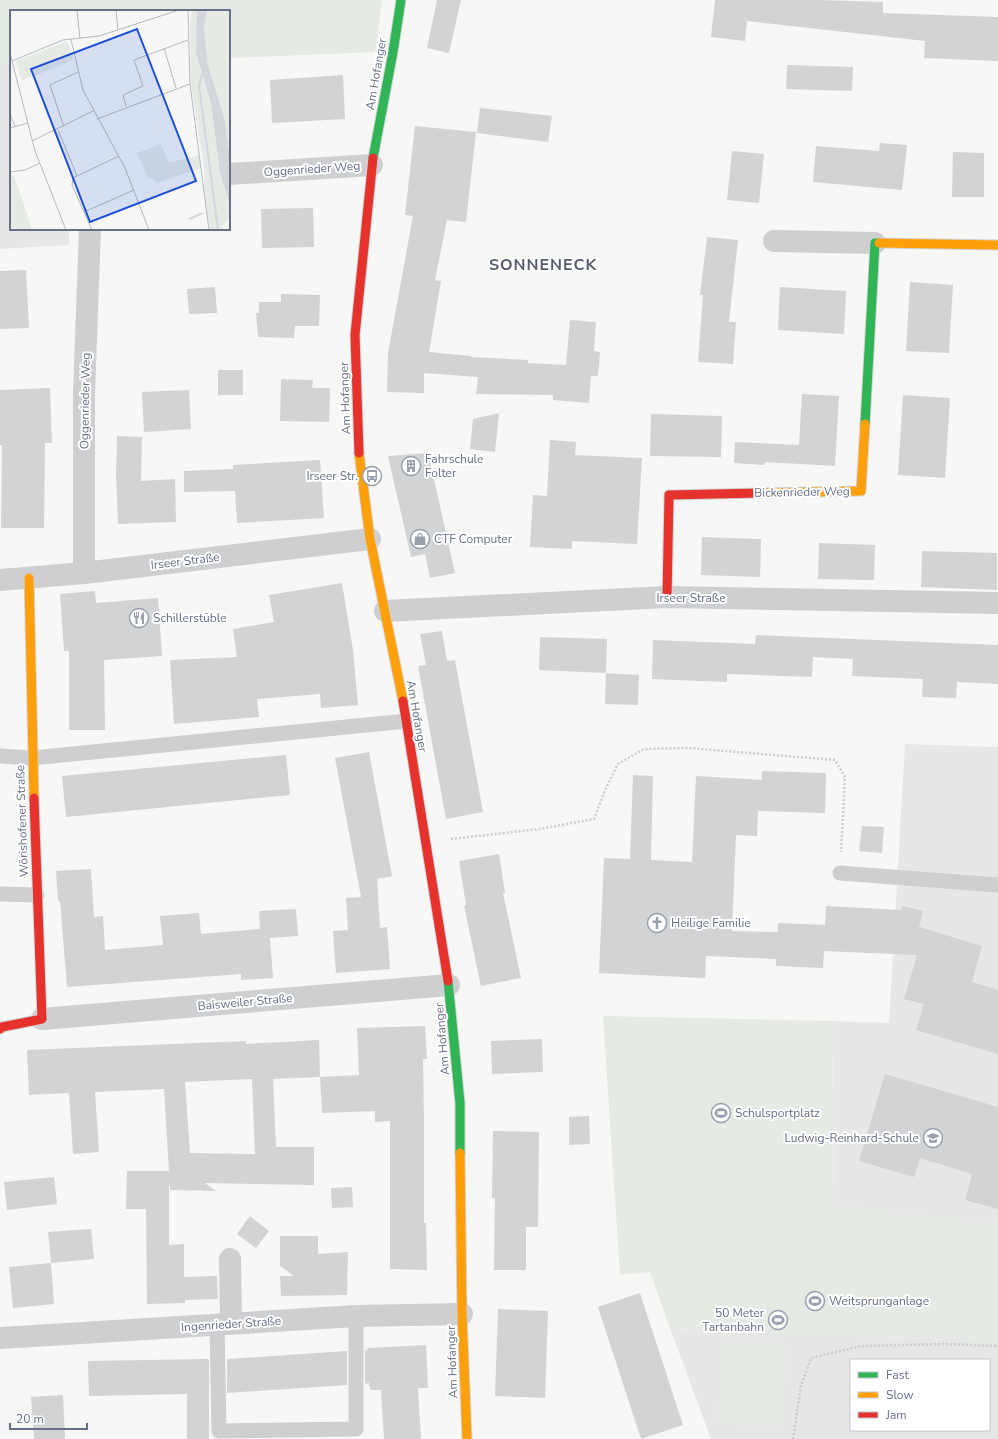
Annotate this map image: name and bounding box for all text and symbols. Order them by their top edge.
inset map [10,10,230,230]
street label: Am Hofanger [362,36,390,111]
street label: Oggenrieder Weg [263,158,361,180]
district label: SONNENECK [489,254,597,276]
street label: Oggenrieder Weg [76,353,94,449]
street label: Am Hofanger [336,361,354,435]
place label: Fahrschule Folter [425,451,484,481]
building icon: Fahrschule Folter [400,455,422,477]
bus stop icon: Irseer Str. [361,465,383,487]
place label: Irseer Str. [306,468,358,484]
street label: Bickenrieder Weg [754,483,850,501]
shop icon: CTF Computer [409,528,431,550]
place label: CTF Computer [434,531,513,547]
street label: Irseer Straße [150,549,220,573]
street label: Irseer Straße [656,590,726,606]
restaurant icon: Schillerstüble [128,607,150,629]
place label: Schillerstüble [153,610,227,626]
street label: Am Hofanger [403,679,431,754]
street label: Wörishofener Straße [12,765,32,877]
church icon: Heilige Familie [646,912,668,934]
place label: Heilige Familie [671,915,751,931]
street label: Baisweiler Straße [197,990,293,1014]
street label: Am Hofanger [431,1001,453,1076]
sports icon: Schulsportplatz [710,1102,732,1124]
place label: Schulsportplatz [735,1105,820,1121]
school or university icon: Ludwig-Reinhard-Schule [922,1127,944,1149]
place label: Ludwig-Reinhard-Schule [784,1130,919,1146]
sports icon: Weitsprunganlage [804,1290,826,1312]
place label: Weitsprunganlage [829,1293,929,1309]
place label: 50 Meter Tartanbahn [702,1305,765,1335]
sports icon: 50 Meter Tartanbahn [767,1309,789,1331]
street label: Ingenrieder Straße [180,1313,282,1335]
street label: Am Hofanger [443,1325,461,1399]
legend [850,1359,990,1431]
text: Fast [886,1367,909,1383]
text: Slow [886,1387,914,1403]
scale bar [10,1405,87,1431]
text: Jam [885,1407,907,1423]
text: 20 m [16,1411,44,1427]

